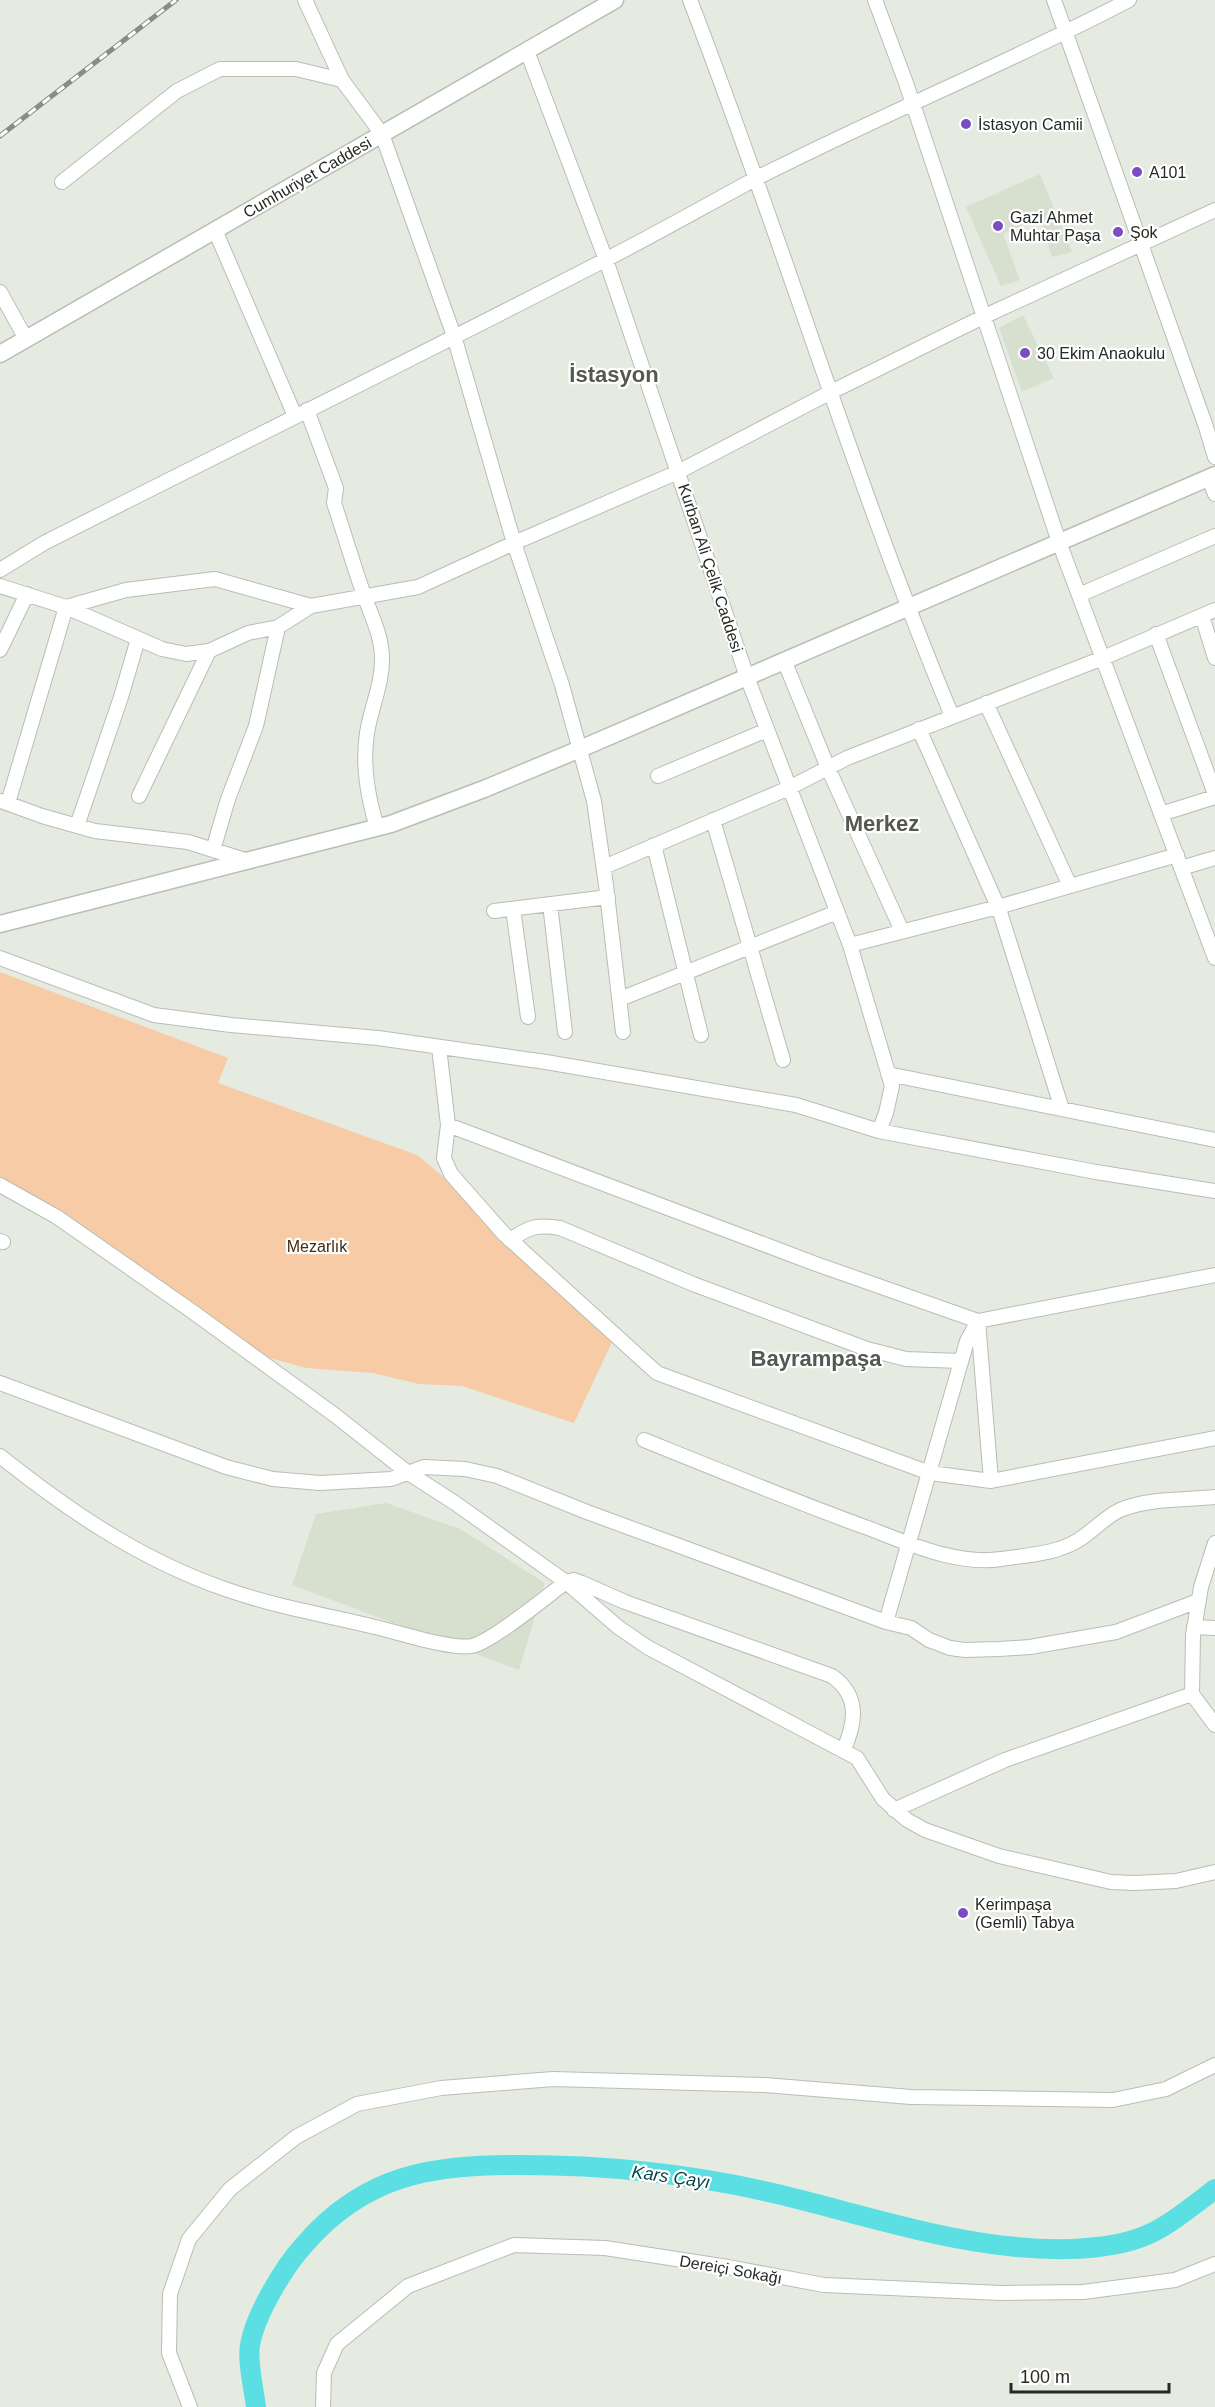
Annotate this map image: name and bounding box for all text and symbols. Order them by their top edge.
place label: İstasyon Camii [978,115,1083,133]
marker: İstasyon Camii [959,117,973,131]
street label: Cumhuriyet Caddesi [240,134,374,221]
place label: A101 [1149,164,1186,181]
marker: A101 [1130,165,1144,179]
place label: Gazi Ahmet Muhtar Paşa [1010,209,1101,244]
marker: Gazi Ahmet Muhtar Paşa [991,219,1005,233]
place label: Şok [1130,224,1159,241]
marker: Şok [1111,225,1125,239]
place label: 30 Ekim Anaokulu [1037,345,1165,362]
marker: 30 Ekim Anaokulu [1018,346,1032,360]
district label: İstasyon [569,362,659,387]
street label: Kurban Ali Çelik Caddesi [675,482,746,655]
district label: Merkez [845,811,919,836]
park label: Mezarlık [287,1238,348,1255]
district label: Bayrampaşa [751,1346,882,1371]
place label: Kerimpaşa (Gemli) Tabya [975,1896,1074,1931]
marker: Kerimpaşa (Gemli) Tabya [956,1906,970,1920]
water label: Kars Çayı [630,2162,712,2192]
street label: Dereiçi Sokağı [678,2252,784,2287]
scale bar [1011,2356,1168,2394]
text: 100 m [1020,2367,1070,2387]

